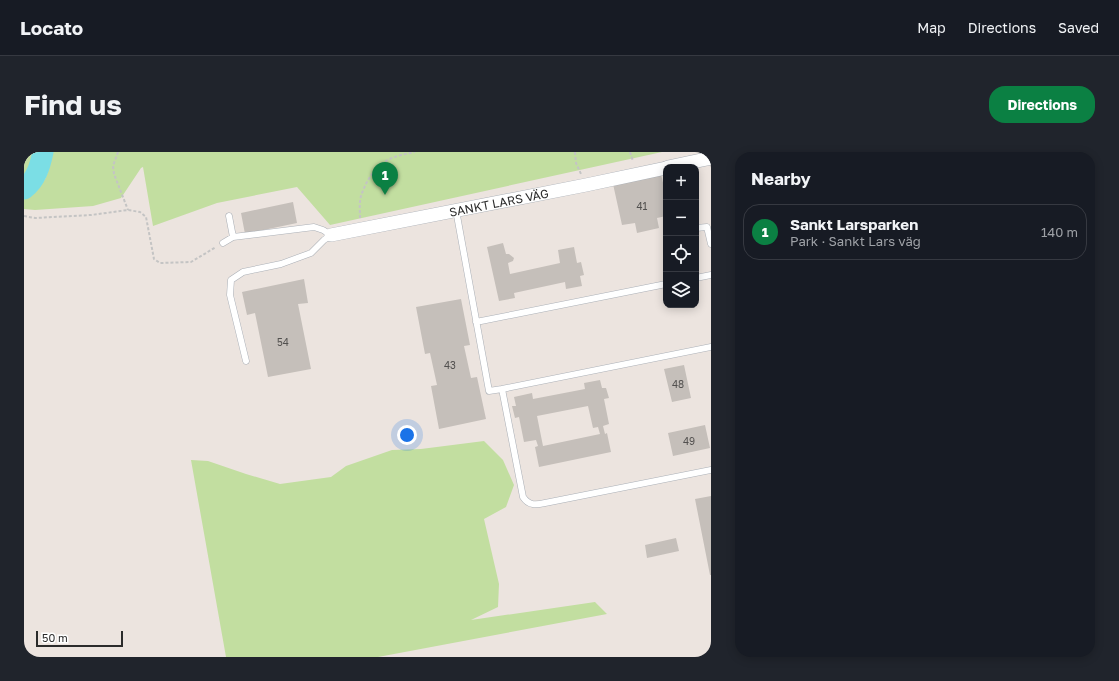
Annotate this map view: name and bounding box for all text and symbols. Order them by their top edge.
text: Locato [20,16,83,39]
text: Map [917,19,946,36]
text: Directions [968,19,1036,36]
text: Saved [1058,19,1099,36]
button: Directions [989,86,1095,123]
text: Find us [24,88,122,121]
pin: 1 [372,162,398,195]
map controls [663,164,699,308]
button: + [663,164,699,200]
text: Nearby [751,168,811,189]
street label: SANKT LARS VÄG [448,185,550,219]
house number: 41 [637,200,648,212]
button: − [663,200,699,236]
text: Sankt Larsparken [790,215,918,233]
text: 1 [762,224,768,240]
text: 140 m [1041,224,1078,240]
text: Park · Sankt Lars väg [790,233,921,249]
button: locate [663,236,699,272]
button: layers [663,272,699,308]
house number: 54 [277,336,289,348]
house number: 43 [444,359,456,371]
house number: 48 [672,378,684,390]
your location [397,425,417,445]
house number: 49 [683,435,695,447]
scale bar [36,629,123,648]
text: 50 m [42,631,68,644]

